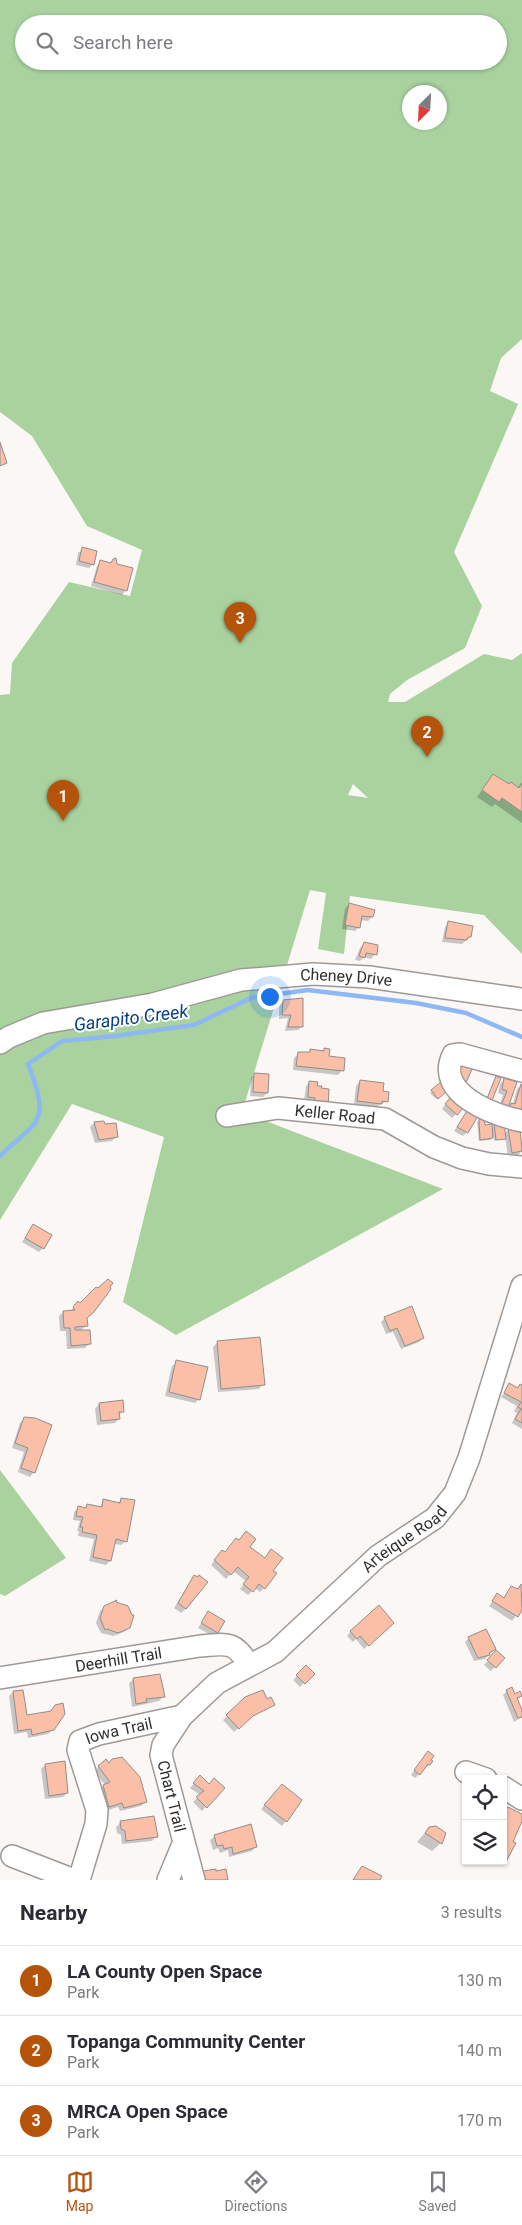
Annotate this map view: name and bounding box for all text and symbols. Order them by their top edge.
search box [15,15,507,70]
icon: search [33,29,61,57]
text: Search here [73,31,173,54]
north arrow [402,85,447,130]
pin: 3 [224,602,256,643]
pin: 2 [411,716,443,757]
pin: 1 [47,780,79,821]
street label: Cheney Drive [299,965,394,990]
your location [257,984,283,1010]
water label: Garapito Creek [73,1000,190,1035]
street label: Keller Road [294,1101,376,1128]
street label: Arteique Road [358,1502,451,1576]
street label: Deerhill Trail [74,1643,163,1676]
street label: Iowa Trail [83,1714,154,1748]
street label: Chart Trail [153,1758,190,1834]
map controls [462,1775,507,1865]
button: locate [462,1775,507,1820]
button: layers [462,1820,507,1865]
text: Nearby [20,1901,87,1925]
text: 3 results [441,1903,502,1922]
text: LA County Open Space [67,1960,262,1983]
text: 1 [31,1971,41,1990]
text: 130 m [457,1971,502,1990]
text: Park [67,1983,99,2002]
text: Topanga Community Center [67,2030,305,2053]
text: 2 [31,2041,41,2060]
text: 140 m [457,2041,502,2060]
text: Park [67,2053,99,2072]
text: MRCA Open Space [67,2100,228,2123]
text: 3 [31,2111,41,2130]
text: 170 m [457,2111,502,2130]
text: Park [67,2123,99,2142]
tab: Map [66,2168,94,2214]
tab: Directions [225,2168,288,2214]
tab: Saved [419,2168,456,2214]

